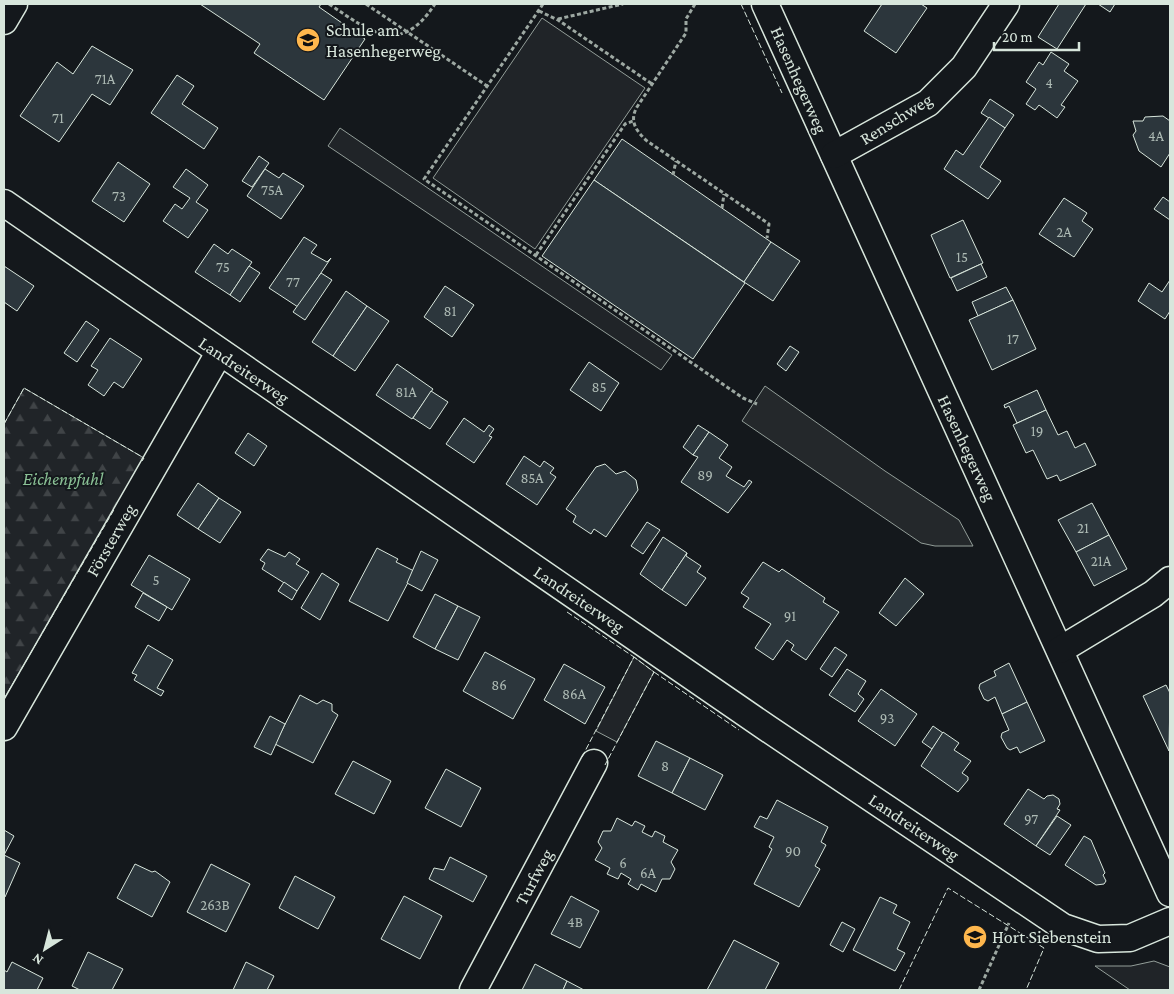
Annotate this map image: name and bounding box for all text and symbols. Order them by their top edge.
place label: Schule am Hasenhegerweg [326,20,441,61]
scale bar [994,20,1079,52]
street label: Hasenhegerweg [766,23,832,137]
school or university icon: Schule am Hasenhegerweg [295,27,321,53]
text: 20 m [1002,29,1033,45]
house number: 71A [95,71,116,87]
house number: 4 [1045,75,1053,91]
street label: Renschweg [856,89,936,149]
house number: 71 [52,110,64,126]
house number: 4A [1148,128,1165,144]
house number: 75A [261,182,284,198]
house number: 73 [112,188,126,204]
house number: 2A [1056,224,1072,240]
house number: 15 [956,249,968,265]
house number: 75 [216,259,230,275]
house number: 77 [286,274,300,290]
house number: 81 [443,303,457,319]
house number: 17 [1007,331,1019,347]
street label: Landreiterweg [195,332,293,408]
house number: 85 [592,379,606,395]
house number: 81A [395,384,417,400]
street label: Hasenhegerweg [934,392,1000,505]
house number: 19 [1031,423,1043,439]
house number: 89 [697,467,713,483]
park label: Eichenpfuhl [23,469,104,489]
house number: 85A [520,470,544,486]
street label: Försterweg [82,500,140,580]
house number: 21 [1077,520,1089,536]
house number: 21A [1091,553,1112,569]
street label: Landreiterweg [530,561,628,637]
house number: 5 [152,572,160,588]
house number: 91 [784,608,796,624]
house number: 86 [491,677,507,693]
house number: 86A [562,686,587,702]
house number: 93 [880,710,894,726]
house number: 8 [661,758,669,774]
street label: Landreiterweg [865,789,963,865]
house number: 97 [1024,811,1038,827]
house number: 90 [785,843,801,859]
street label: Turfweg [511,845,557,908]
house number: 6 [619,855,627,871]
house number: 6A [640,865,656,881]
house number: 263B [200,897,230,913]
house number: 4B [567,914,583,930]
north arrow [20,924,70,974]
school or university icon: Hort Siebenstein [962,924,988,950]
place label: Hort Siebenstein [992,927,1112,947]
text: N [28,950,46,969]

